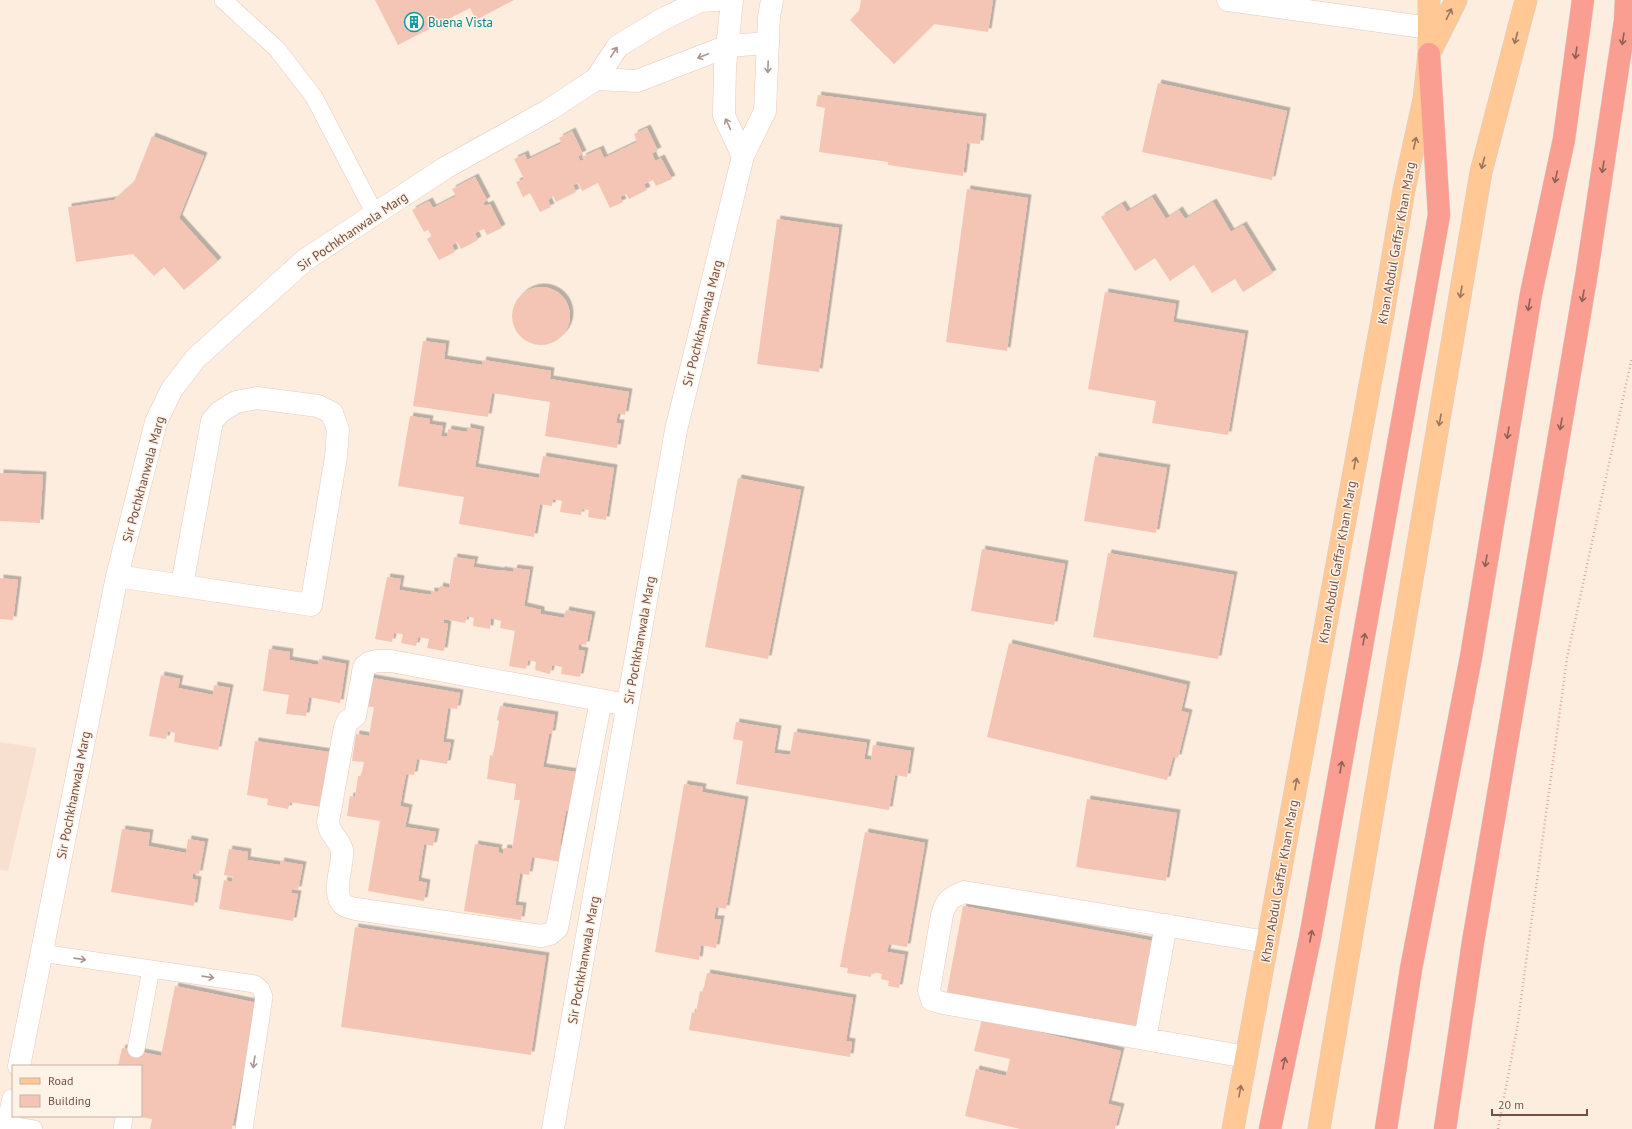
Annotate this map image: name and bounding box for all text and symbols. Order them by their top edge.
one-way arrow [1446,9,1453,21]
building icon: Buena Vista [403,11,425,33]
place label: Buena Vista [428,14,493,31]
one-way arrow [1512,31,1519,44]
one-way arrow [1619,32,1627,45]
one-way arrow [1572,46,1580,59]
one-way arrow [610,47,618,58]
one-way arrow [698,52,710,60]
one-way arrow [764,60,772,73]
one-way arrow [724,118,731,130]
one-way arrow [1411,136,1419,149]
one-way arrow [1479,157,1486,170]
street label: Khan Abdul Gaffar Khan Marg [1374,160,1419,326]
one-way arrow [1599,160,1607,173]
one-way arrow [1552,171,1560,184]
street label: Sir Pochkhanwala Marg [294,188,411,275]
street label: Sir Pochkhanwala Marg [679,258,726,388]
one-way arrow [1457,285,1465,298]
one-way arrow [1579,289,1587,302]
one-way arrow [1525,298,1533,311]
one-way arrow [1436,413,1444,426]
street label: Sir Pochkhanwala Marg [118,414,168,544]
one-way arrow [1557,417,1565,430]
one-way arrow [1504,426,1512,439]
one-way arrow [1352,457,1360,470]
street label: Khan Abdul Gaffar Khan Marg [1315,479,1360,645]
one-way arrow [1482,554,1490,567]
street label: Sir Pochkhanwala Marg [620,575,659,705]
one-way arrow [1360,633,1368,646]
street label: Sir Pochkhanwala Marg [53,730,94,860]
one-way arrow [1337,761,1345,774]
one-way arrow [1293,778,1301,791]
street label: Khan Abdul Gaffar Khan Marg [1257,798,1302,964]
street label: Sir Pochkhanwala Marg [564,895,603,1025]
one-way arrow [1307,930,1315,943]
one-way arrow [73,955,86,963]
one-way arrow [201,973,214,981]
one-way arrow [250,1055,258,1068]
one-way arrow [1280,1057,1288,1070]
legend [12,1065,142,1117]
text: Road [48,1073,73,1088]
one-way arrow [1236,1085,1244,1098]
scale bar [1492,1091,1587,1117]
text: Building [48,1093,91,1108]
text: 20 m [1498,1097,1524,1112]

